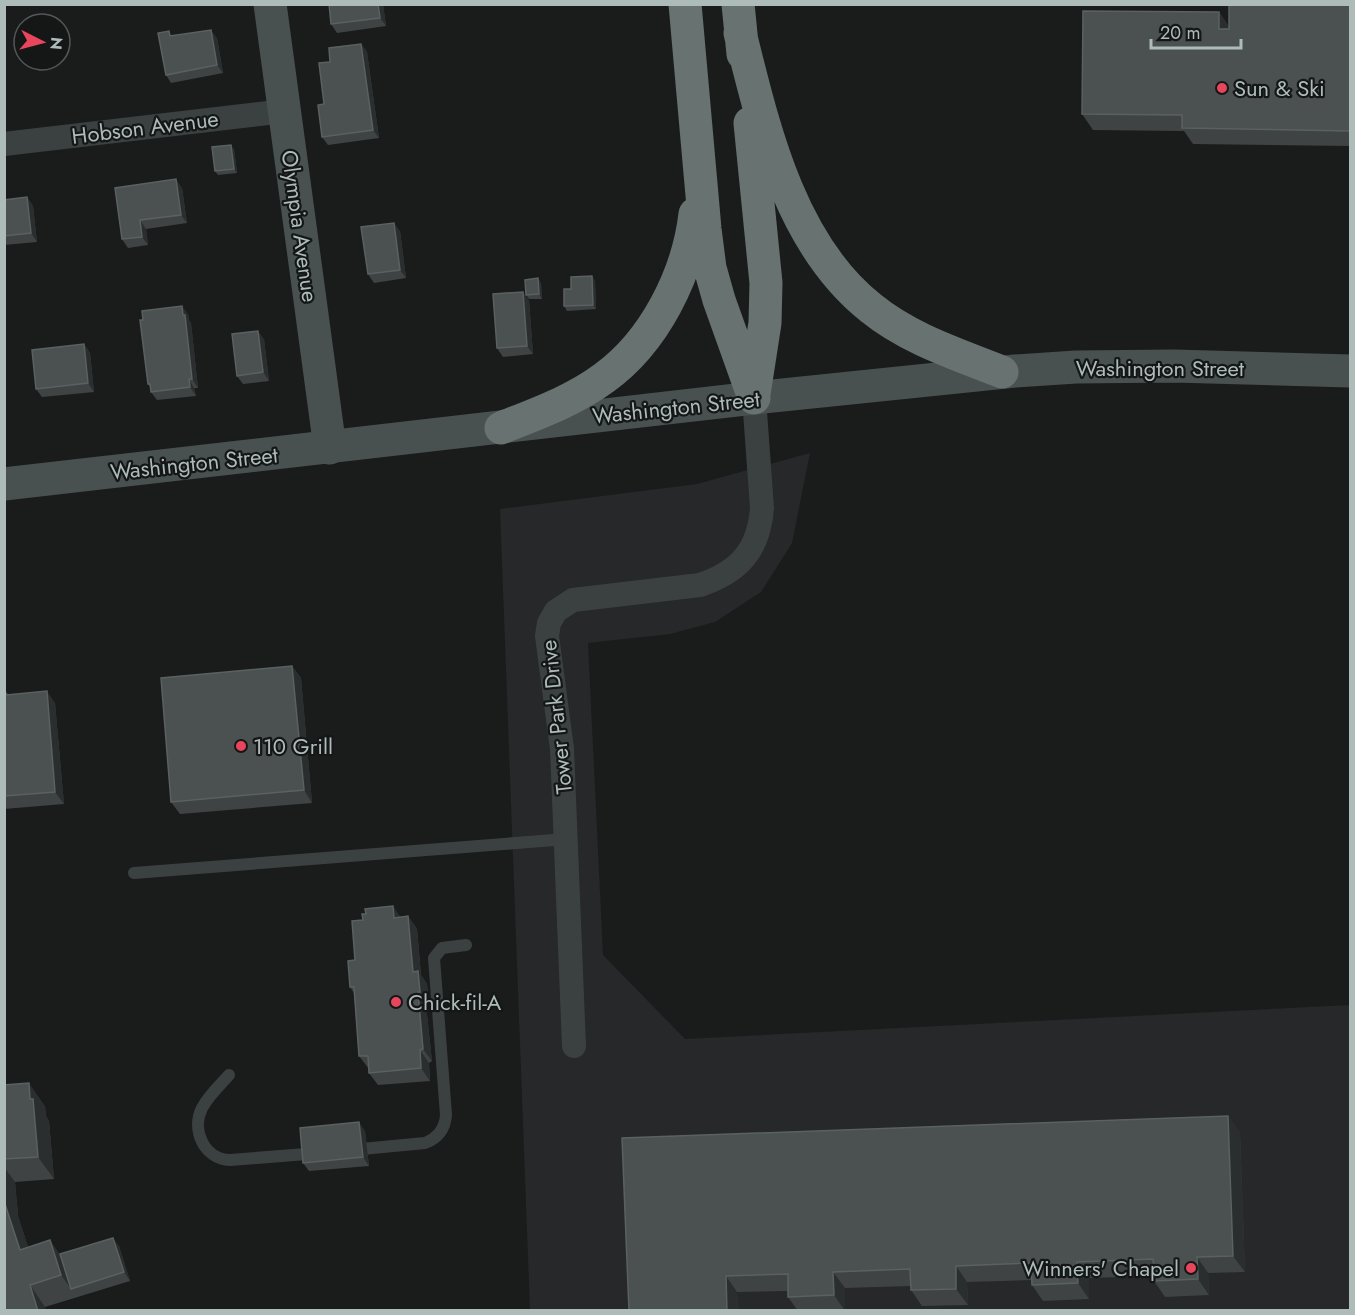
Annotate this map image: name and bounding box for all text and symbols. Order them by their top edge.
north arrow [12,12,72,72]
scale bar [1151,12,1241,50]
text: 20 m [1160,20,1200,46]
text: N [44,36,69,51]
place label: Sun & Ski [1234,72,1325,104]
marker: Sun & Ski [1215,81,1229,95]
street label: Hobson Avenue [70,102,220,152]
street label: Olympia Avenue [273,148,327,304]
street label: Washington Street [1076,352,1245,384]
street label: Washington Street [591,382,762,432]
street label: Washington Street [109,438,280,488]
street label: Tower Park Drive [532,638,580,796]
place label: 110 Grill [253,730,333,762]
marker: 110 Grill [234,739,248,753]
place label: Chick-fil-A [408,986,502,1018]
marker: Chick-fil-A [389,995,403,1009]
place label: Winners' Chapel [1022,1252,1179,1284]
marker: Winners' Chapel [1184,1261,1198,1275]

